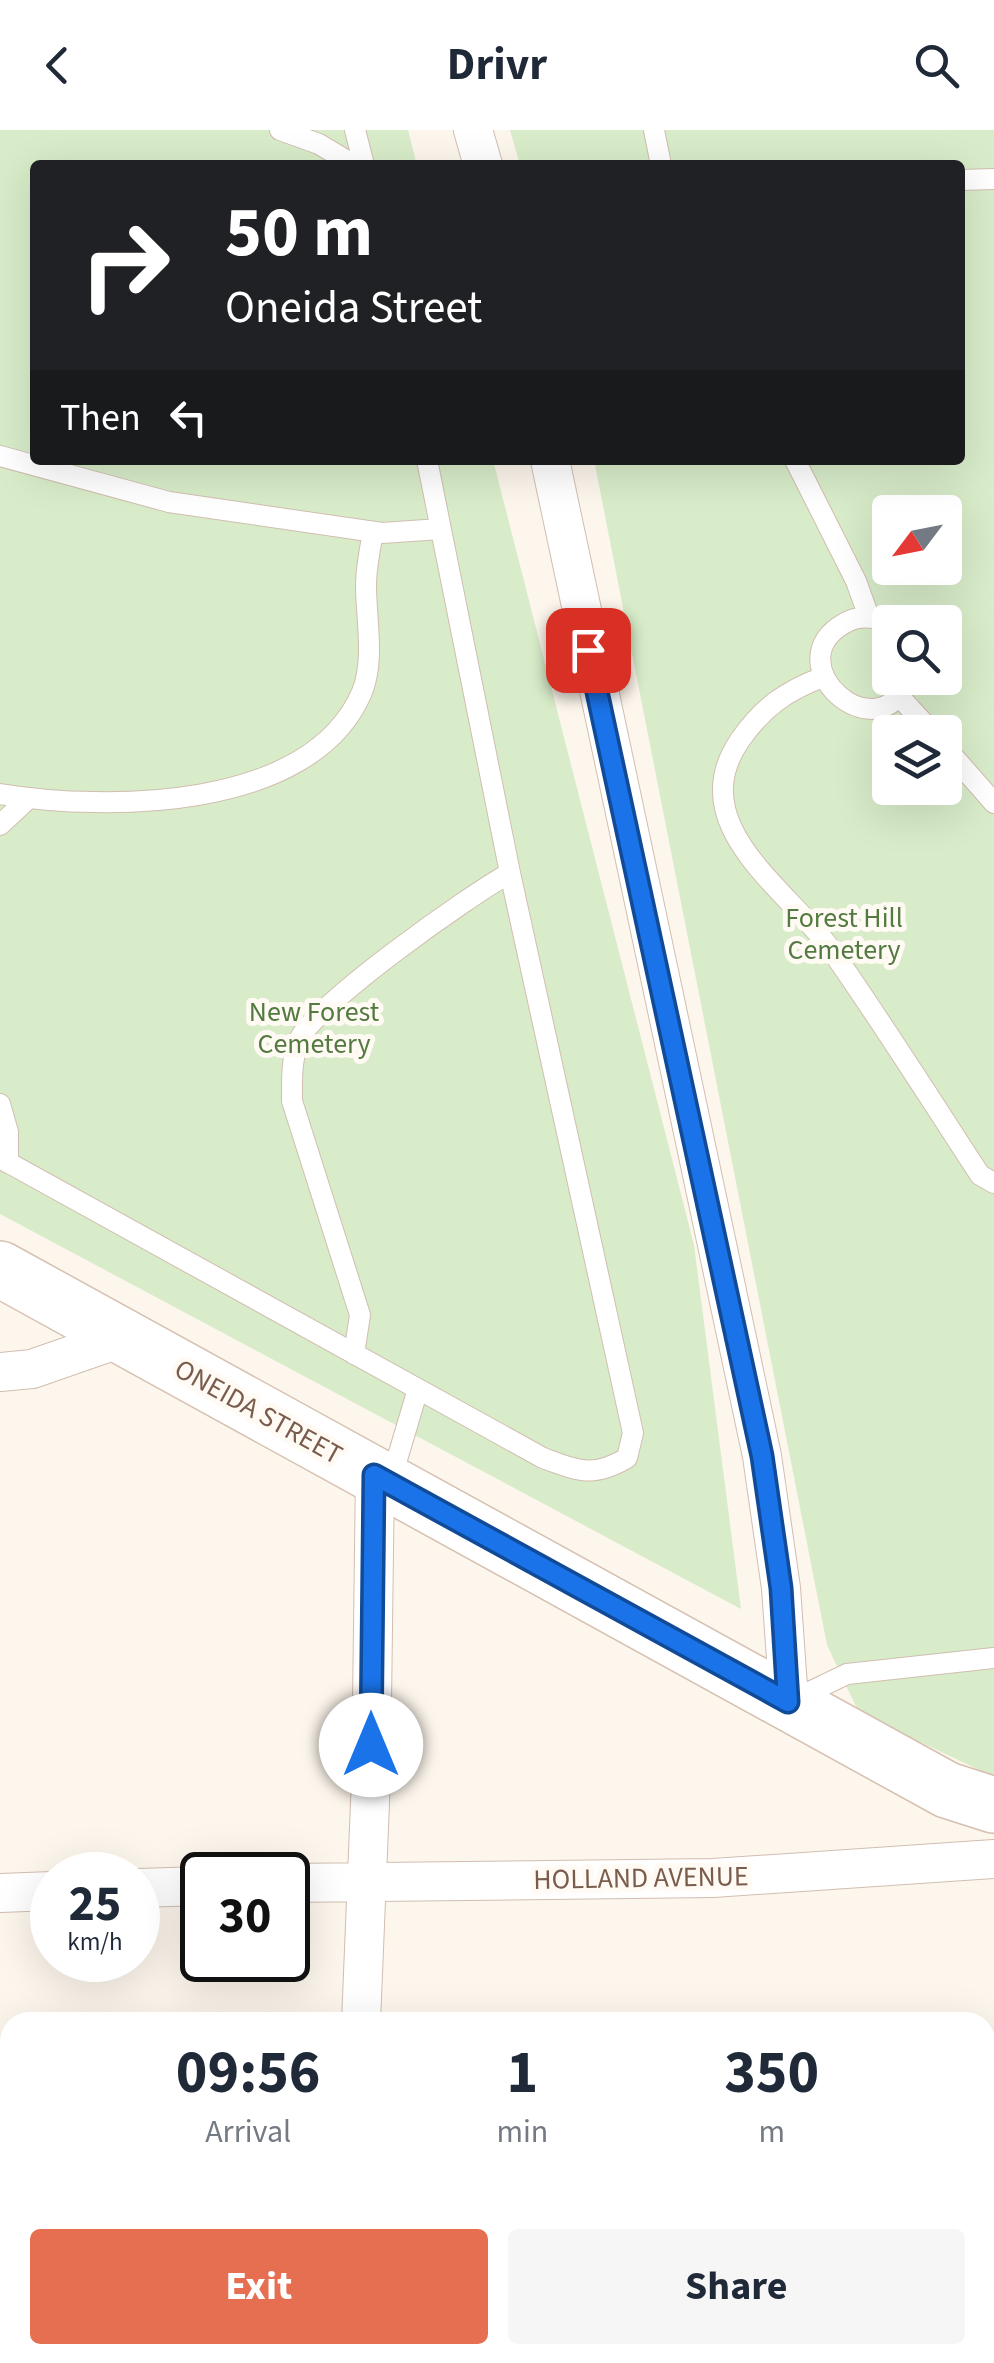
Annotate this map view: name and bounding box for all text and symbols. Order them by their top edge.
text: Drivr [447,33,547,97]
icon: back [30,38,85,93]
icon: search [909,38,964,93]
text: 50 m [225,183,373,283]
icon: right [60,200,190,330]
text: Oneida Street [225,276,482,340]
icon: left [161,390,216,445]
text: Then [60,391,141,445]
north arrow [872,495,962,585]
map controls [872,495,962,805]
button: search [872,605,962,695]
pin [546,608,631,693]
icon: arrive [561,623,616,678]
button: layers [872,715,962,805]
park label: Forest Hill Cemetery [785,898,903,970]
park label: New Forest Cemetery [249,992,380,1064]
street label: ONEIDA STREET [167,1349,350,1475]
position arrow [319,1693,423,1797]
speed limit sign: 30 [180,1852,310,1982]
street label: HOLLAND AVENUE [533,1856,749,1900]
text: 25 [69,1869,121,1940]
text: km/h [67,1924,123,1960]
text: 09:56 [176,2031,321,2116]
text: 1 [507,2031,538,2116]
text: 350 [724,2031,819,2116]
text: Arrival [205,2109,291,2155]
text: min [496,2109,548,2155]
text: m [758,2109,785,2155]
button: Exit [30,2229,488,2344]
button: Share [508,2229,965,2344]

